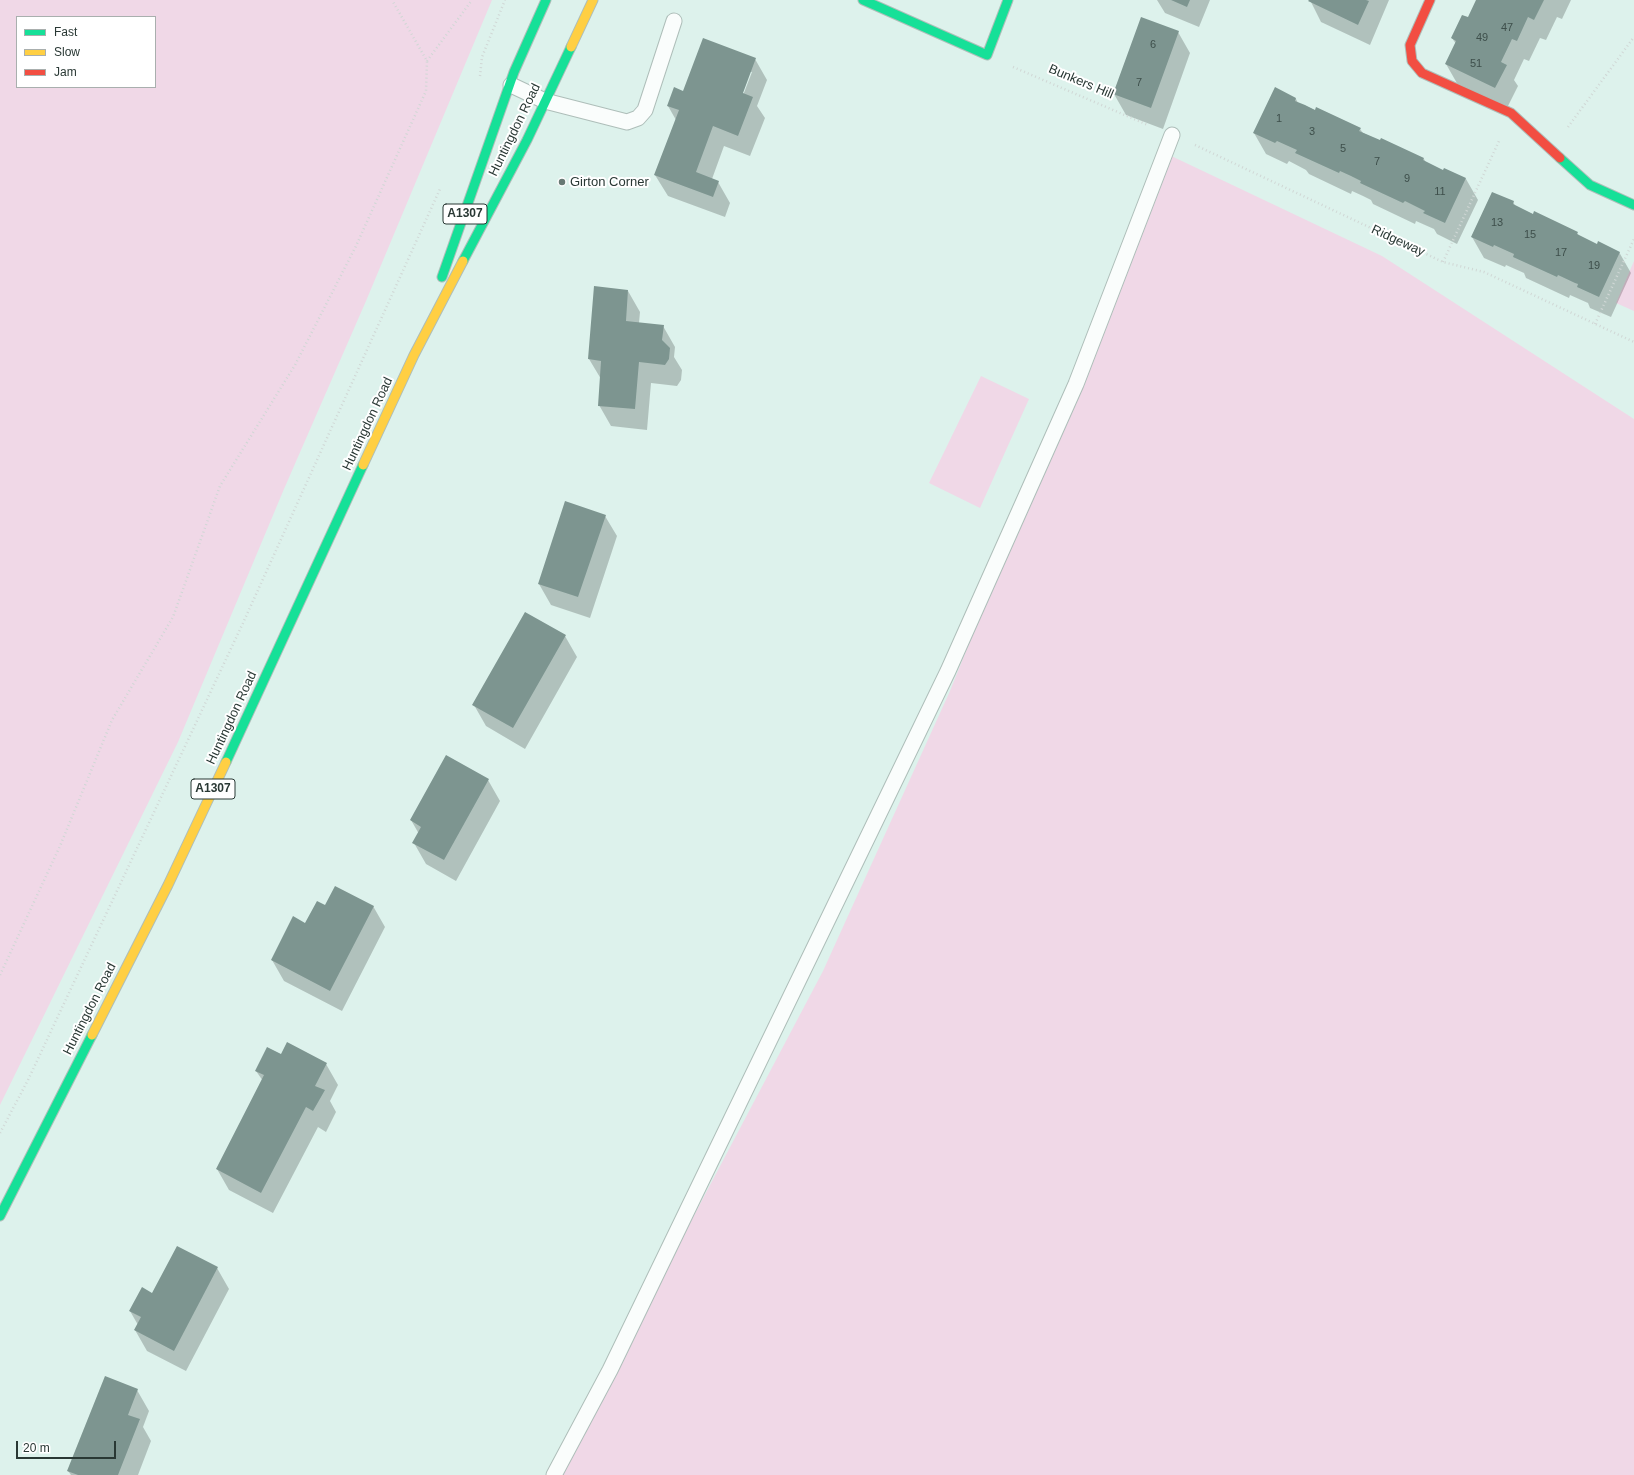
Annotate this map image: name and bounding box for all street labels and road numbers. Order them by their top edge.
street label: Bunkers Hill [1046,61,1116,103]
street label: Huntingdon Road [486,81,544,179]
road number: A1307 [443,204,487,224]
street label: Ridgeway [1369,222,1427,260]
street label: Huntingdon Road [340,375,396,473]
street label: Huntingdon Road [204,669,260,767]
road number: A1307 [191,779,235,799]
street label: Huntingdon Road [60,960,120,1058]

